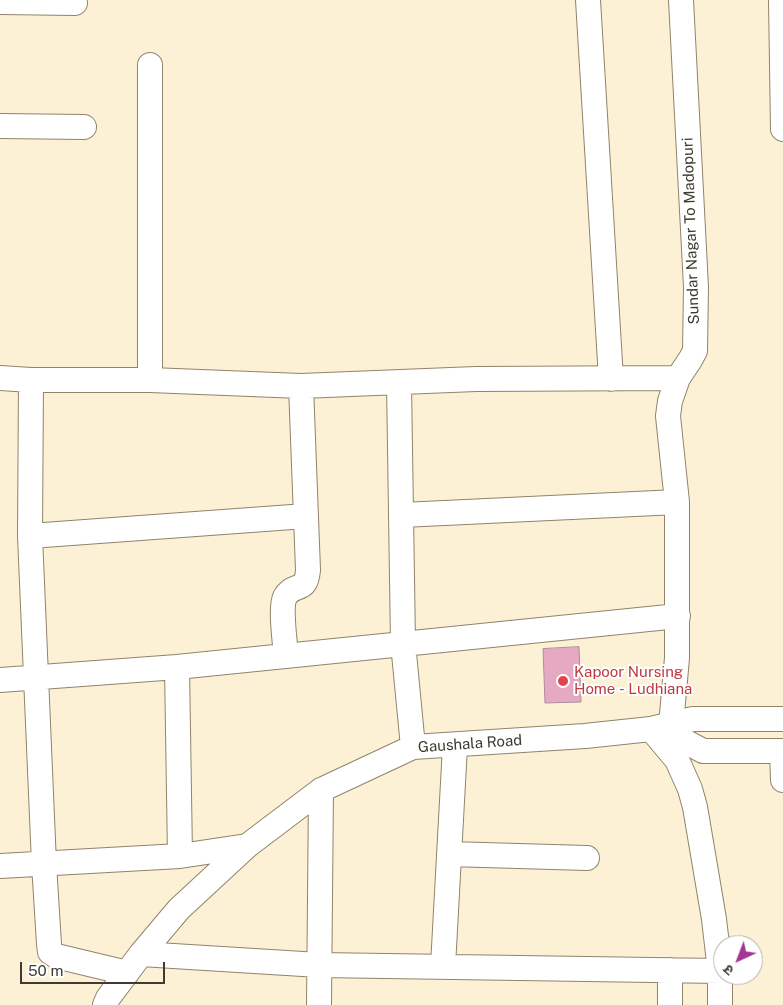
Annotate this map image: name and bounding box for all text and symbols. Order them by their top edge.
street label: Sundar Nagar To Madopuri [679,137,703,325]
place label: Kapoor Nursing Home - Ludhiana [574,663,692,698]
marker: Kapoor Nursing Home - Ludhiana [556,674,570,688]
street label: Gaushala Road [417,731,523,757]
north arrow [713,935,763,985]
scale bar [22,952,168,984]
text: 50 m [28,962,63,979]
text: उ [720,962,737,979]

